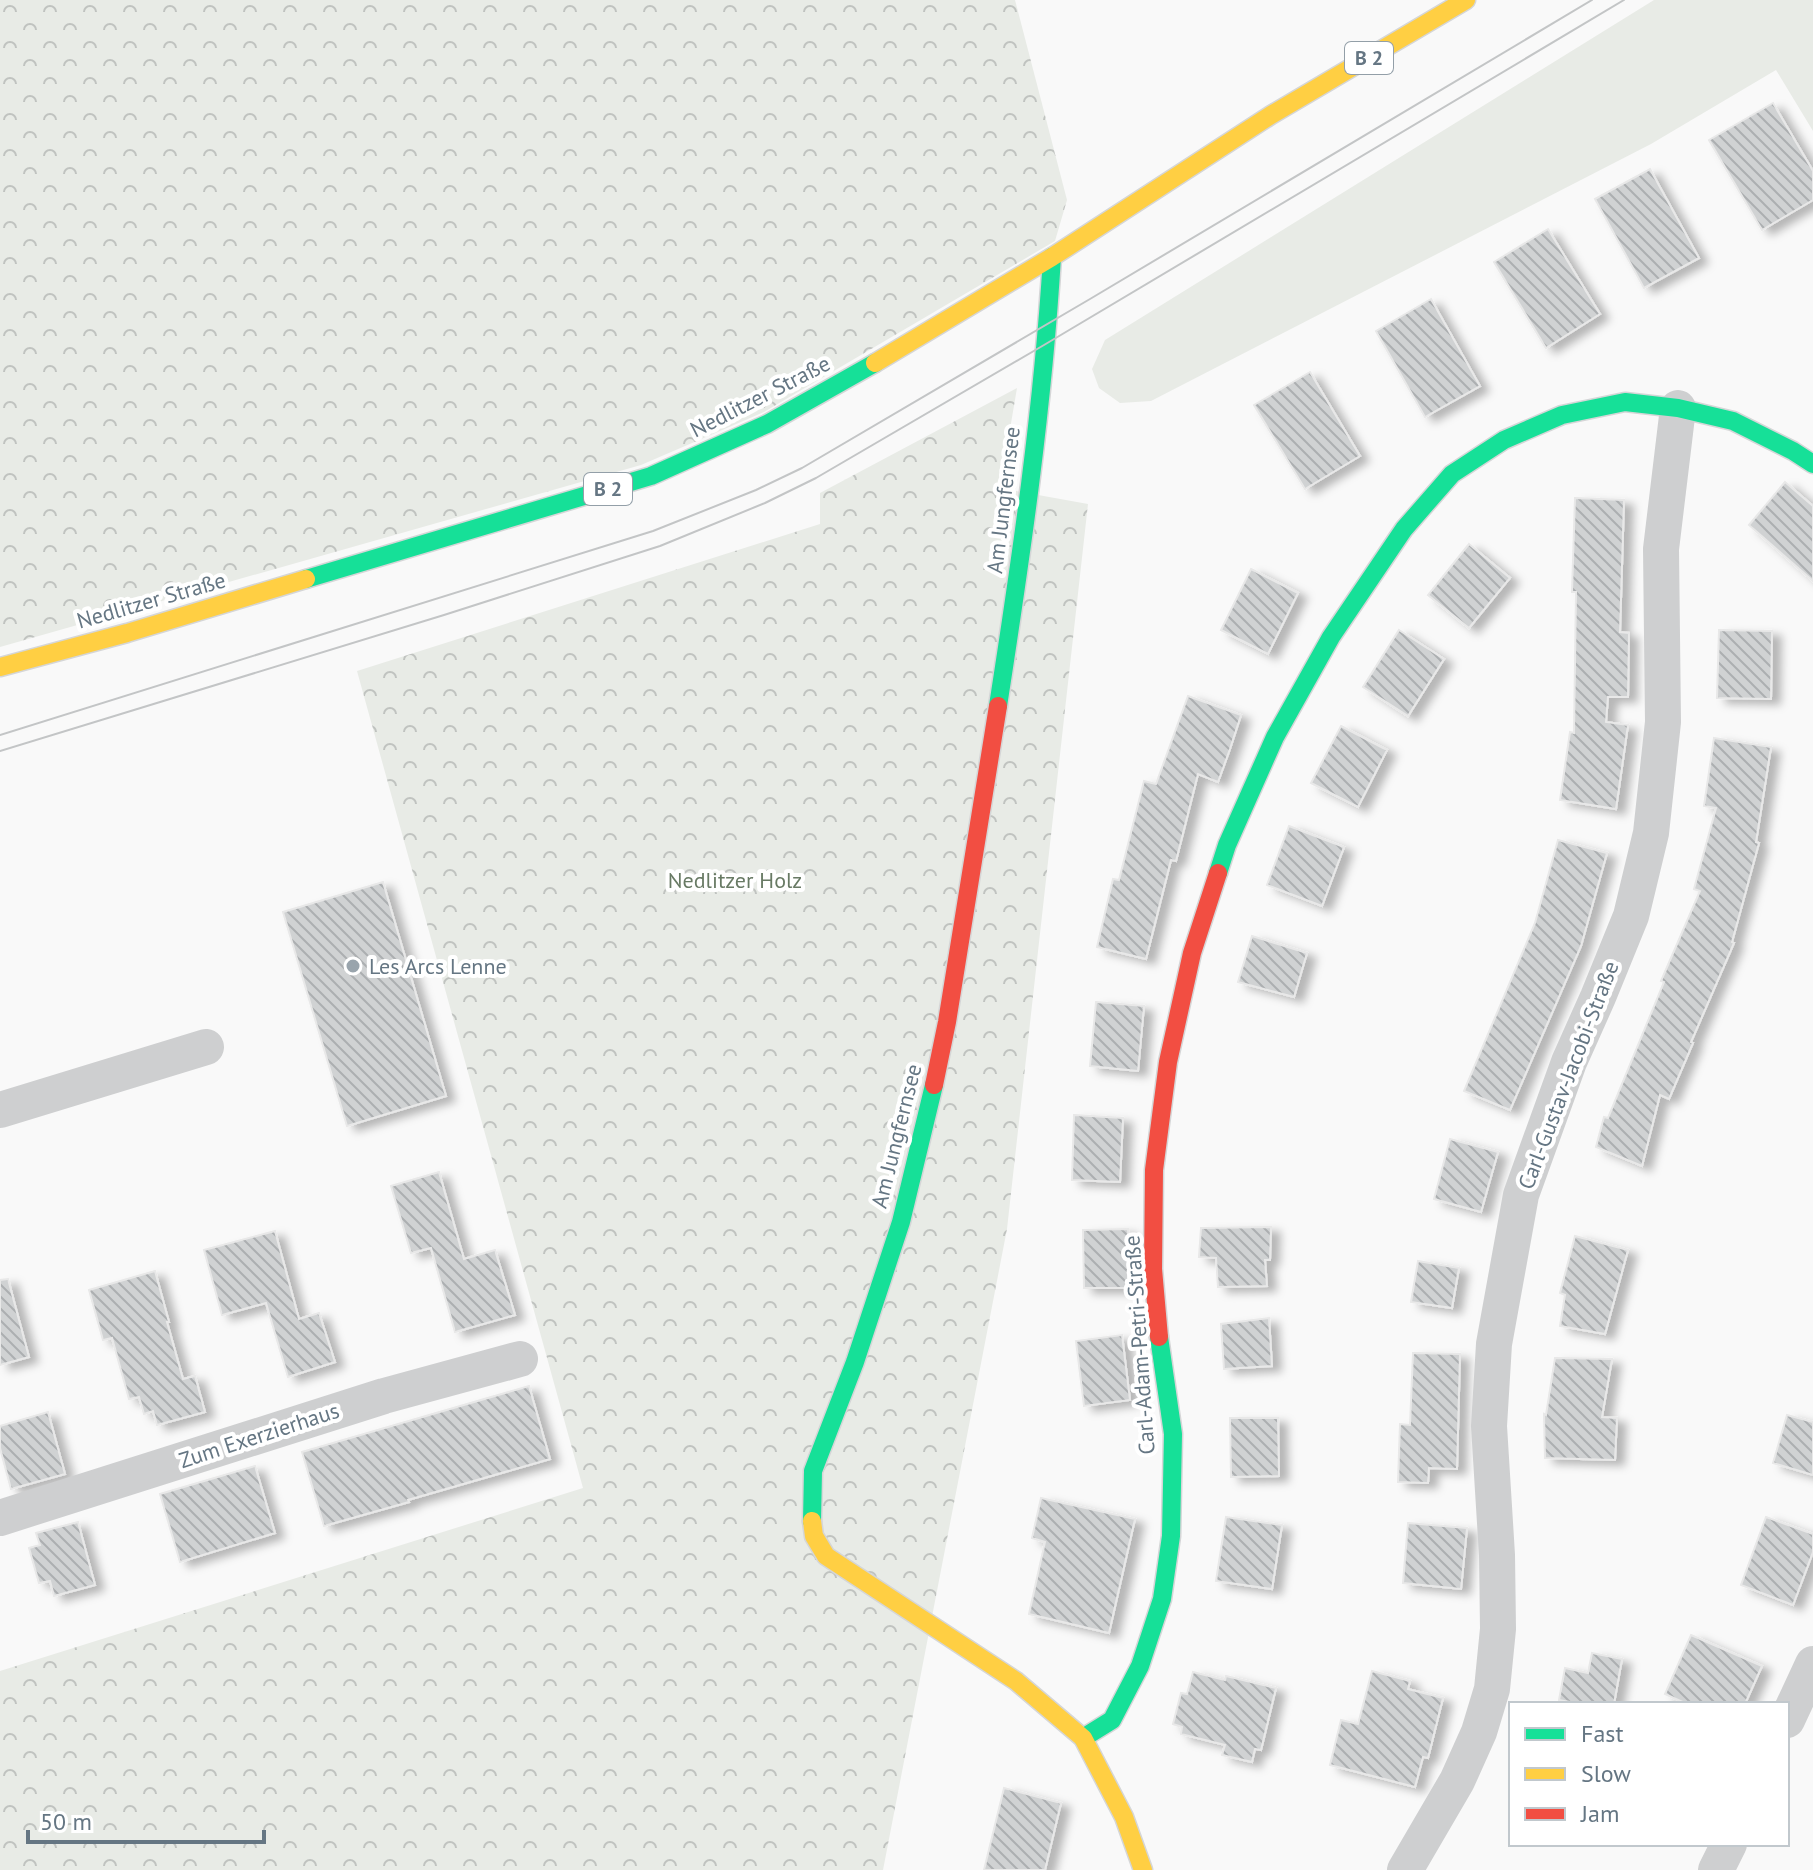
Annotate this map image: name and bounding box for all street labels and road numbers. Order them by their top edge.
road number: B 2 [1345,42,1393,74]
street label: Nedlitzer Straße [685,349,835,443]
street label: Am Jungfernsee [980,425,1026,575]
road number: B 2 [584,473,632,505]
street label: Nedlitzer Straße [73,565,229,635]
street label: Carl-Gustav-Jacobi-Straße [1512,957,1624,1193]
street label: Am Jungfernsee [865,1061,927,1211]
street label: Carl-Adam-Petri-Straße [1117,1235,1161,1455]
street label: Zum Exerzierhaus [175,1396,343,1474]

